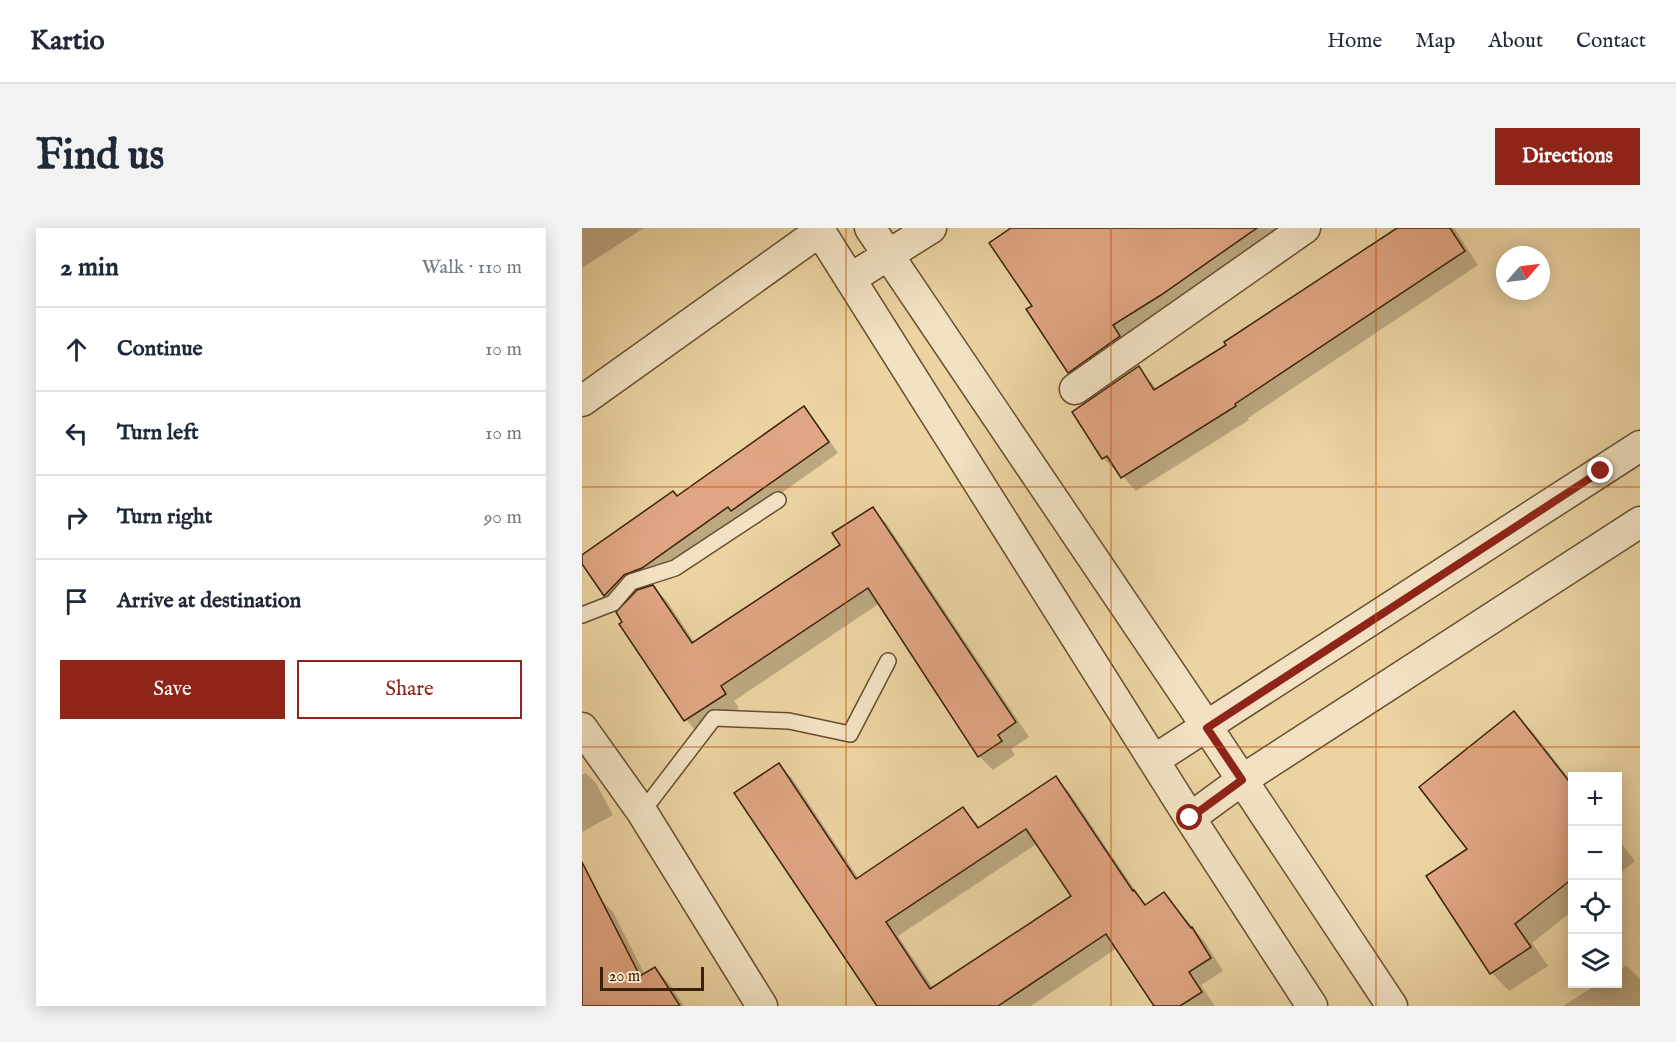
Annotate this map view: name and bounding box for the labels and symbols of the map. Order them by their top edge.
north arrow [1496,246,1550,300]
route end [1587,457,1613,483]
route start [1176,804,1202,830]
scale bar [600,964,704,992]

